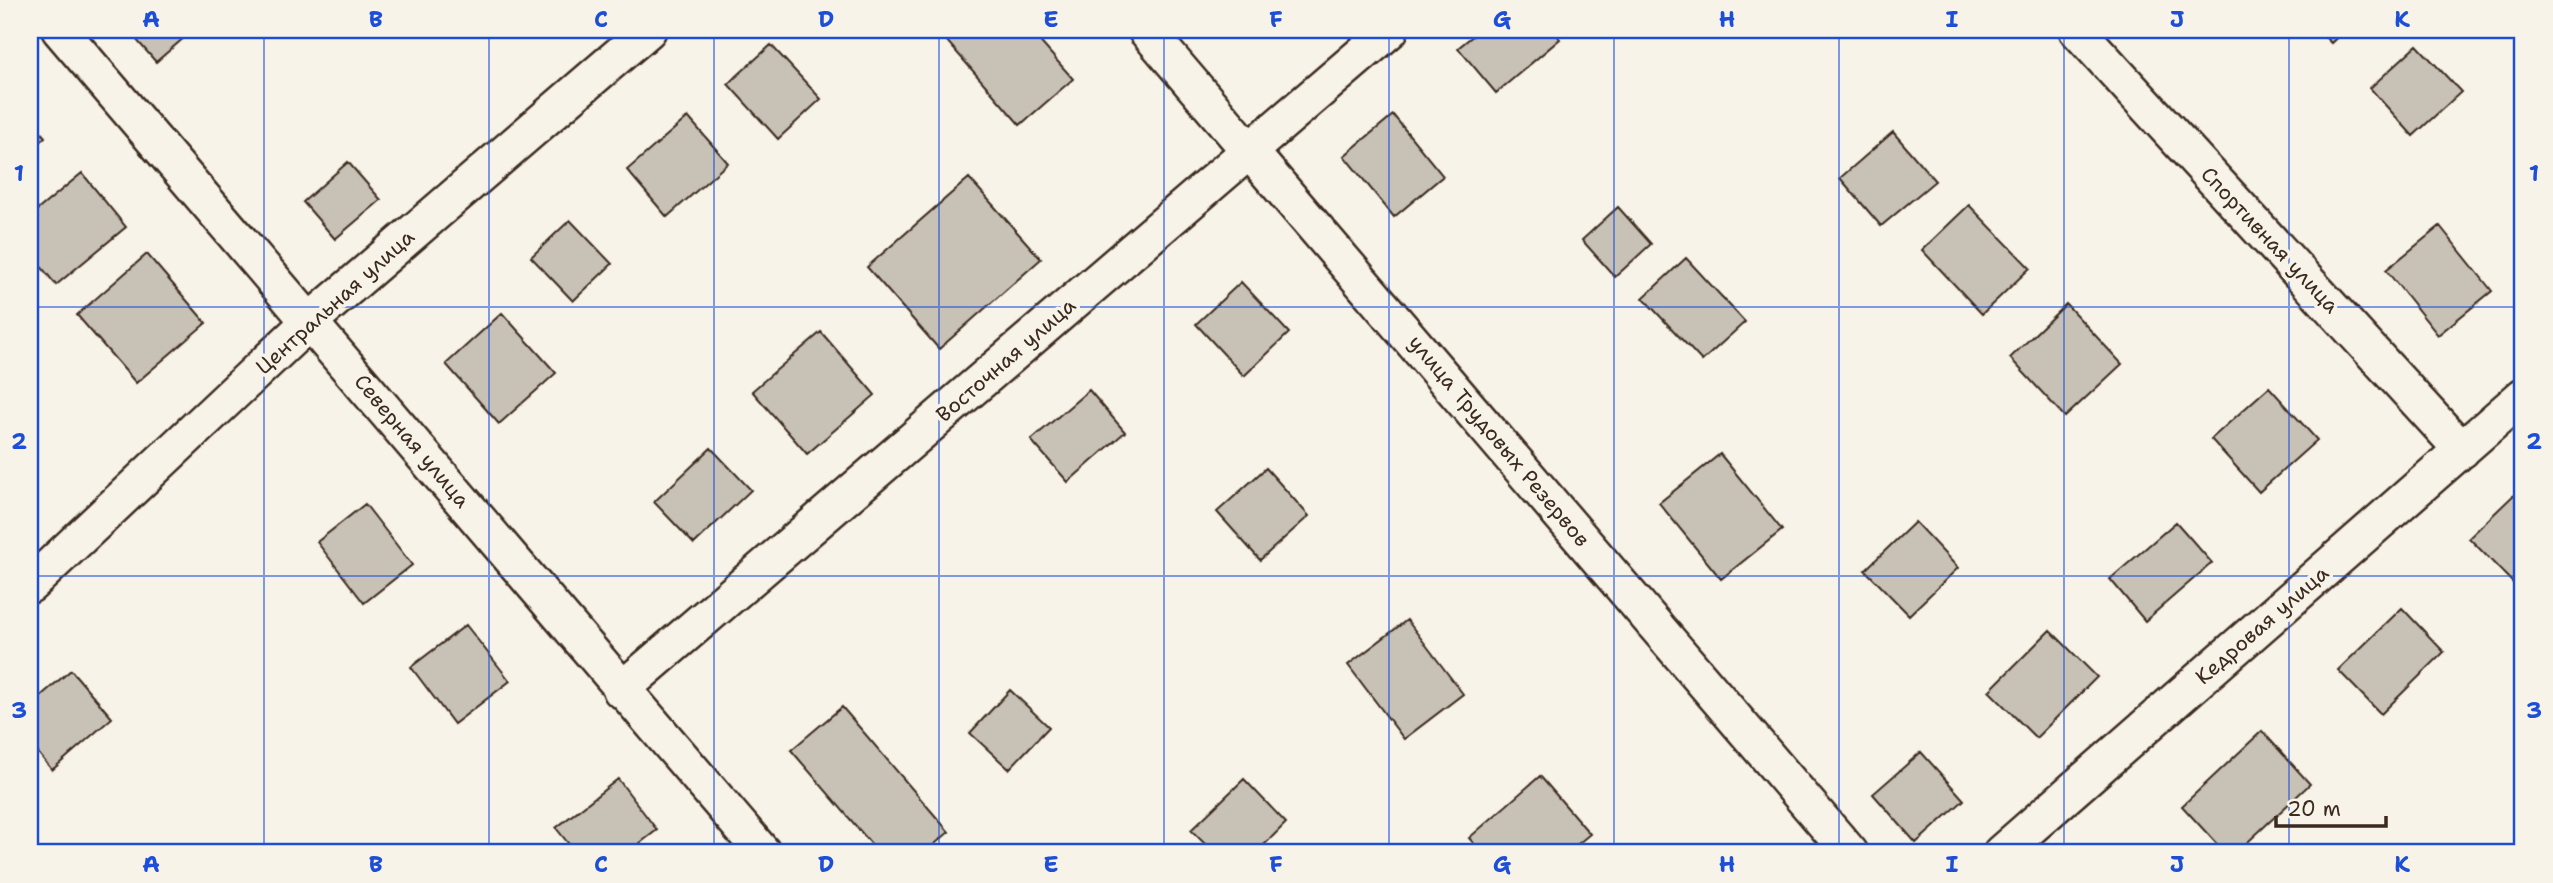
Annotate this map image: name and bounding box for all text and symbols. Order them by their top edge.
text: A [142,4,160,34]
text: B [369,4,383,34]
text: C [594,4,608,34]
text: D [818,4,834,34]
text: E [1043,4,1059,34]
text: F [1269,4,1283,34]
text: G [1493,4,1512,34]
text: H [1719,4,1735,34]
text: I [1946,4,1959,34]
text: J [2170,4,2184,34]
text: K [2394,4,2410,34]
text: 1 [14,158,24,188]
text: 1 [2529,158,2539,188]
street label: Спортивная улица [2195,161,2345,319]
street label: Центральная улица [250,223,420,381]
street label: Восточная улица [930,292,1082,428]
street label: улица Трудовых Резервов [1402,329,1596,553]
street label: Северная улица [348,368,476,514]
text: 2 [11,426,27,456]
text: 2 [2526,426,2542,456]
street label: Кедровая улица [2189,559,2335,691]
text: 3 [11,695,27,725]
text: 3 [2526,695,2542,725]
scale bar [2276,785,2387,829]
text: 20 m [2287,795,2341,823]
text: A [142,849,160,879]
text: B [369,849,383,879]
text: C [594,849,608,879]
text: D [818,849,834,879]
text: E [1043,849,1059,879]
text: F [1269,849,1283,879]
text: G [1493,849,1512,879]
text: H [1719,849,1735,879]
text: I [1946,849,1959,879]
text: J [2170,849,2184,879]
text: K [2394,849,2410,879]

